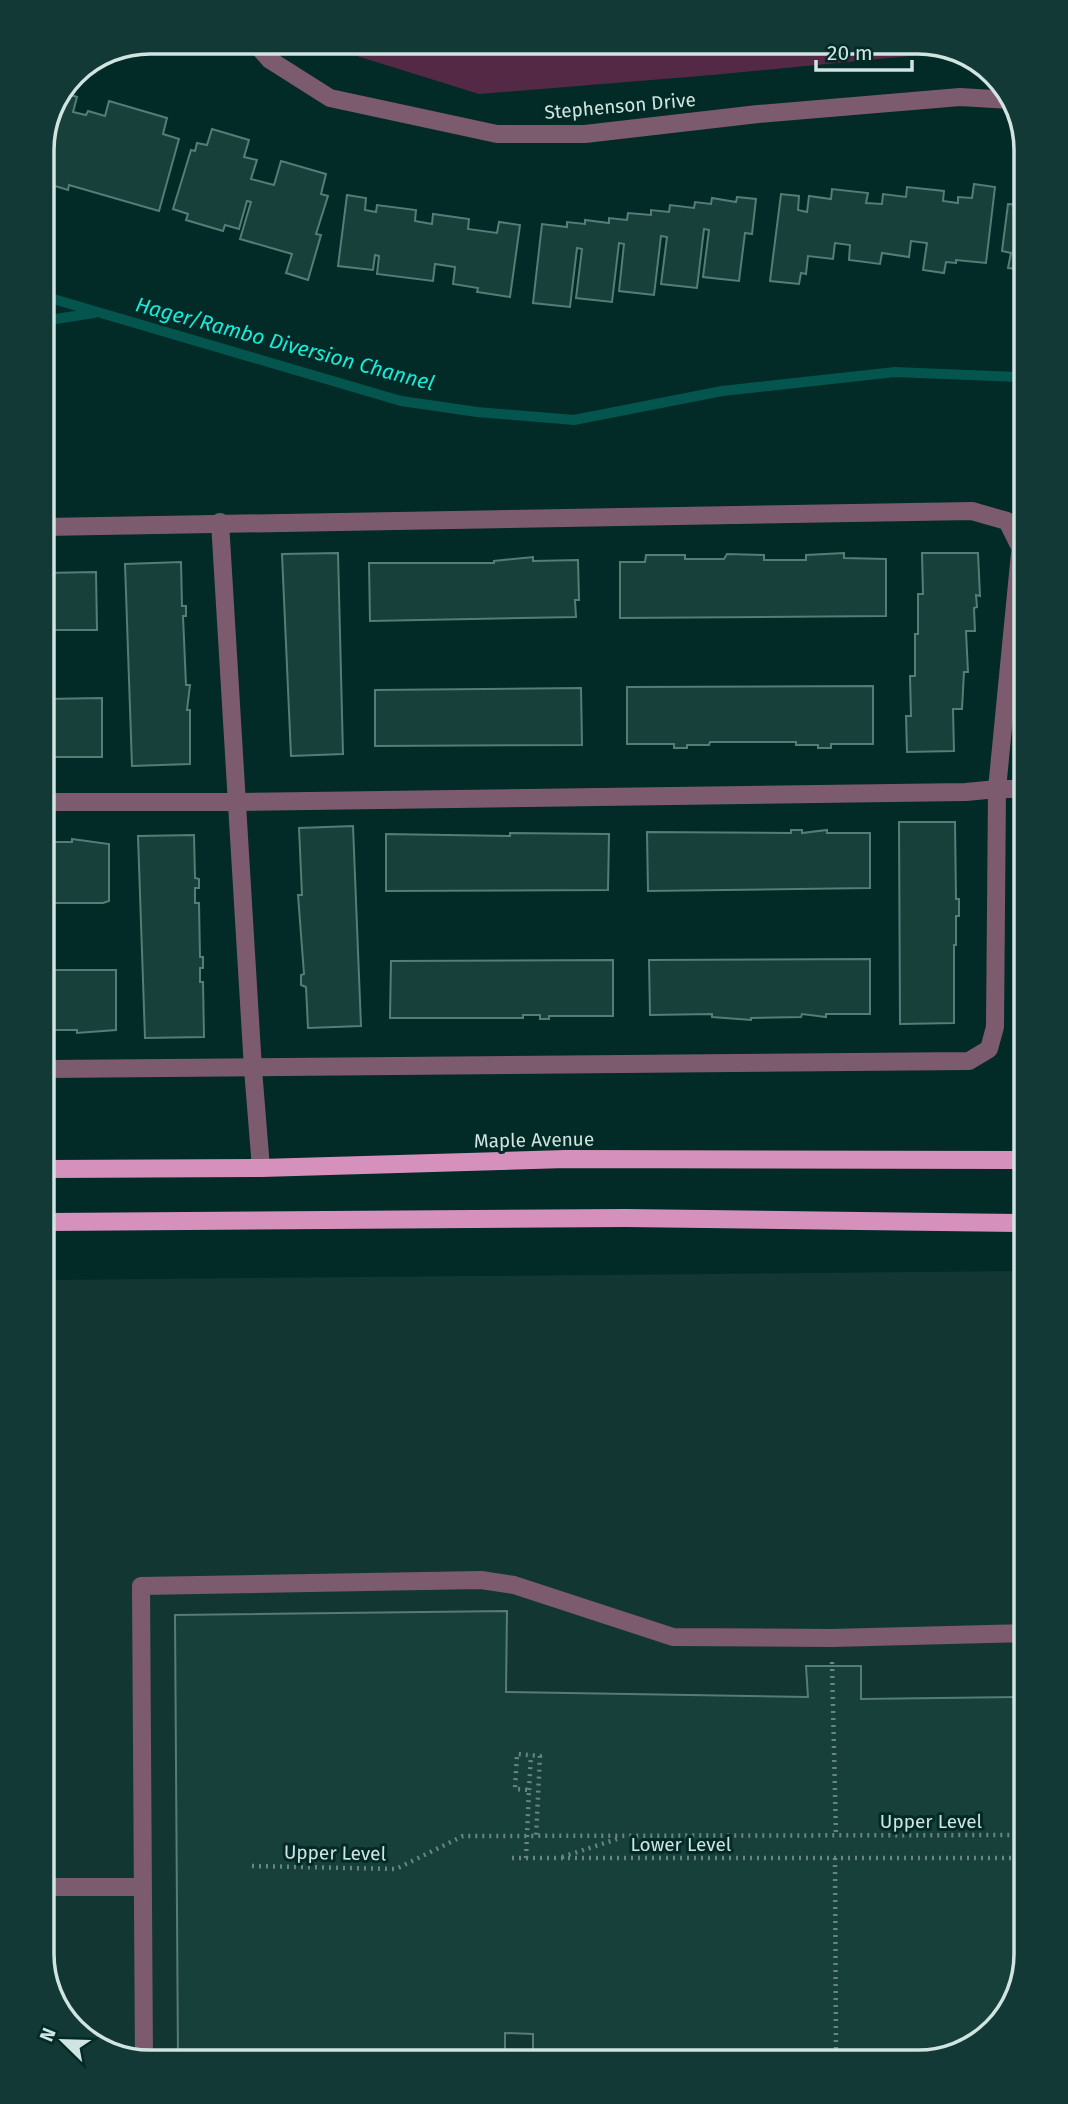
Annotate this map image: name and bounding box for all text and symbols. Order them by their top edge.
scale bar [816,28,912,72]
text: 20 m [827,40,873,66]
street label: Stephenson Drive [543,88,697,124]
water label: Hager/Rambo Diversion Channel [133,292,437,396]
street label: Maple Avenue [474,1127,594,1153]
street label: Upper Level [880,1810,983,1833]
street label: Lower Level [631,1833,732,1856]
street label: Upper Level [284,1841,387,1865]
north arrow [28,2006,98,2076]
text: N [35,2024,61,2045]

